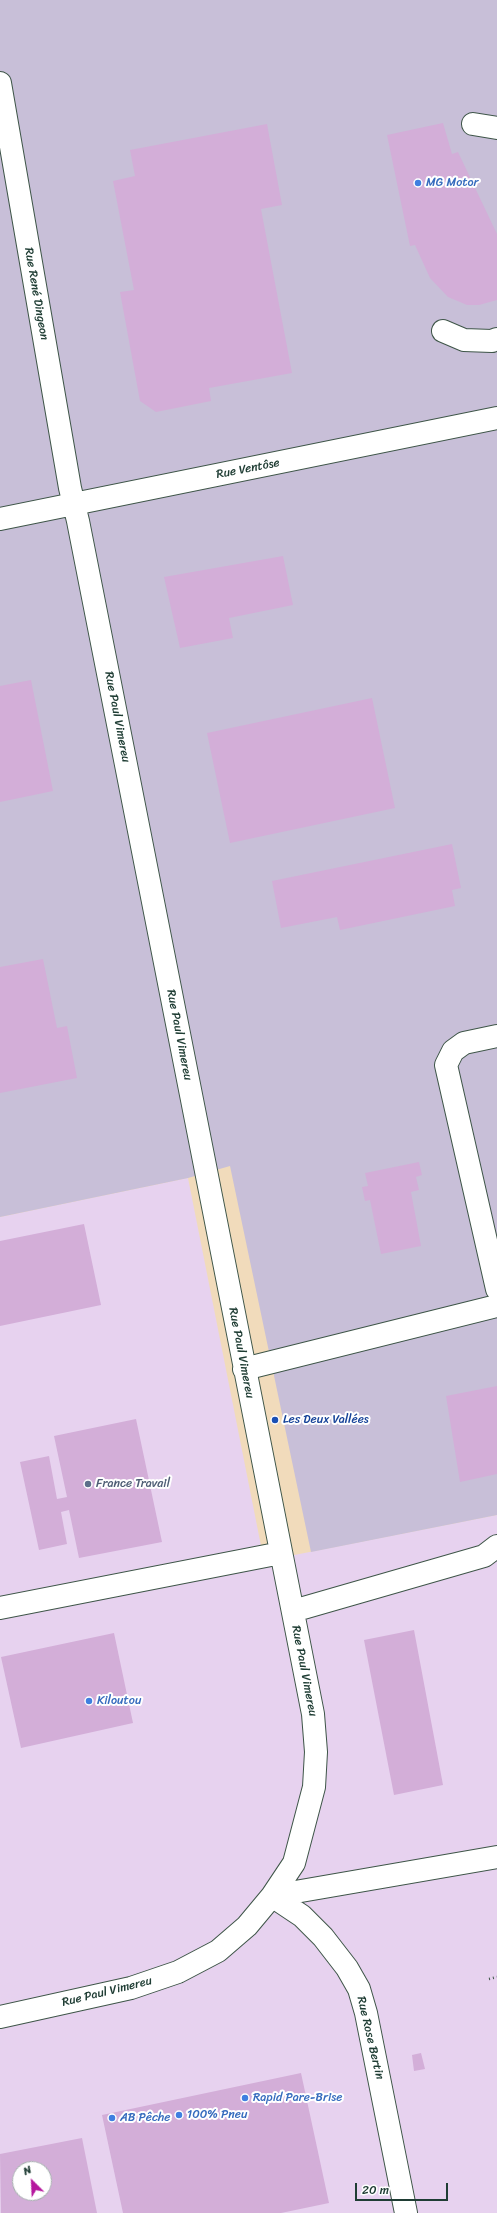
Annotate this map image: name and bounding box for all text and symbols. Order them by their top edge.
place label: MG Motor [426,176,479,190]
marker: MG Motor [413,178,423,188]
street label: Rue René Dingeon [21,247,51,341]
street label: Rue Ventôse [215,456,281,482]
street label: Rue Paul Vimereu [101,670,133,764]
street label: Rue Paul Vimereu [163,988,195,1082]
street label: Rue Paul Vimereu [225,1306,257,1400]
place label: Les Deux Vallées [283,1413,369,1427]
marker: Les Deux Vallées [270,1415,280,1425]
place label: France Travail [96,1477,170,1491]
marker: France Travail [83,1479,93,1489]
street label: Rue Paul Vimereu [288,1624,320,1718]
place label: Kiloutou [97,1694,141,1708]
marker: Kiloutou [84,1696,94,1706]
street label: Rue Paul Vimereu [61,1974,153,2010]
street label: Rue Rose Bertin [353,1995,387,2081]
place label: Rapid Pare-Brise [253,2091,342,2105]
marker: Rapid Pare-Brise [240,2093,250,2103]
place label: 100% Pneu [187,2108,247,2122]
marker: 100% Pneu [174,2110,184,2120]
place label: AB Pêche [120,2111,170,2125]
marker: AB Pêche [107,2113,117,2123]
text: N [20,2160,35,2181]
north arrow [12,2161,52,2201]
scale bar [357,2175,450,2201]
text: 20 m [362,2179,389,2201]

